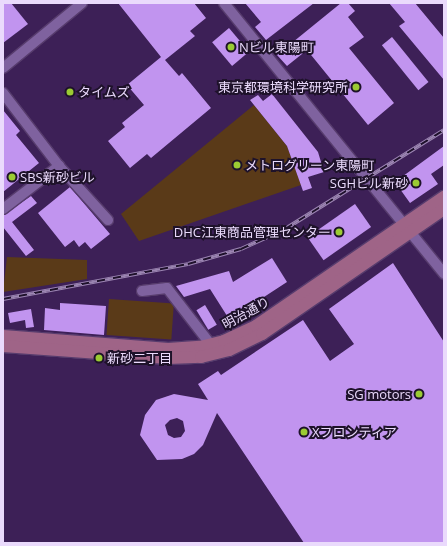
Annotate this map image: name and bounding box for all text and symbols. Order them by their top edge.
place label: Nビル東陽町 [239,39,314,55]
marker: Nビル東陽町 [226,42,236,52]
place label: 東京都環境科学研究所 [218,79,348,95]
marker: 東京都環境科学研究所 [351,82,361,92]
place label: タイムズ [78,84,130,100]
marker: タイムズ [65,87,75,97]
place label: メトログリーン東陽町 [245,157,375,173]
marker: メトログリーン東陽町 [232,160,242,170]
place label: SBS新砂ビル [20,169,95,185]
marker: SBS新砂ビル [7,172,17,182]
place label: SGHビル新砂 [330,175,408,191]
marker: SGHビル新砂 [411,178,421,188]
place label: DHC江東商品管理センター [174,224,331,240]
marker: DHC江東商品管理センター [334,227,344,237]
street label: 明治通り [219,294,273,332]
place label: 新砂二丁目 [107,350,172,366]
marker: 新砂二丁目 [94,353,104,363]
place label: SG motors [347,386,411,402]
marker: SG motors [414,389,424,399]
place label: Xフロンティア [312,424,398,440]
marker: Xフロンティア [299,427,309,437]

